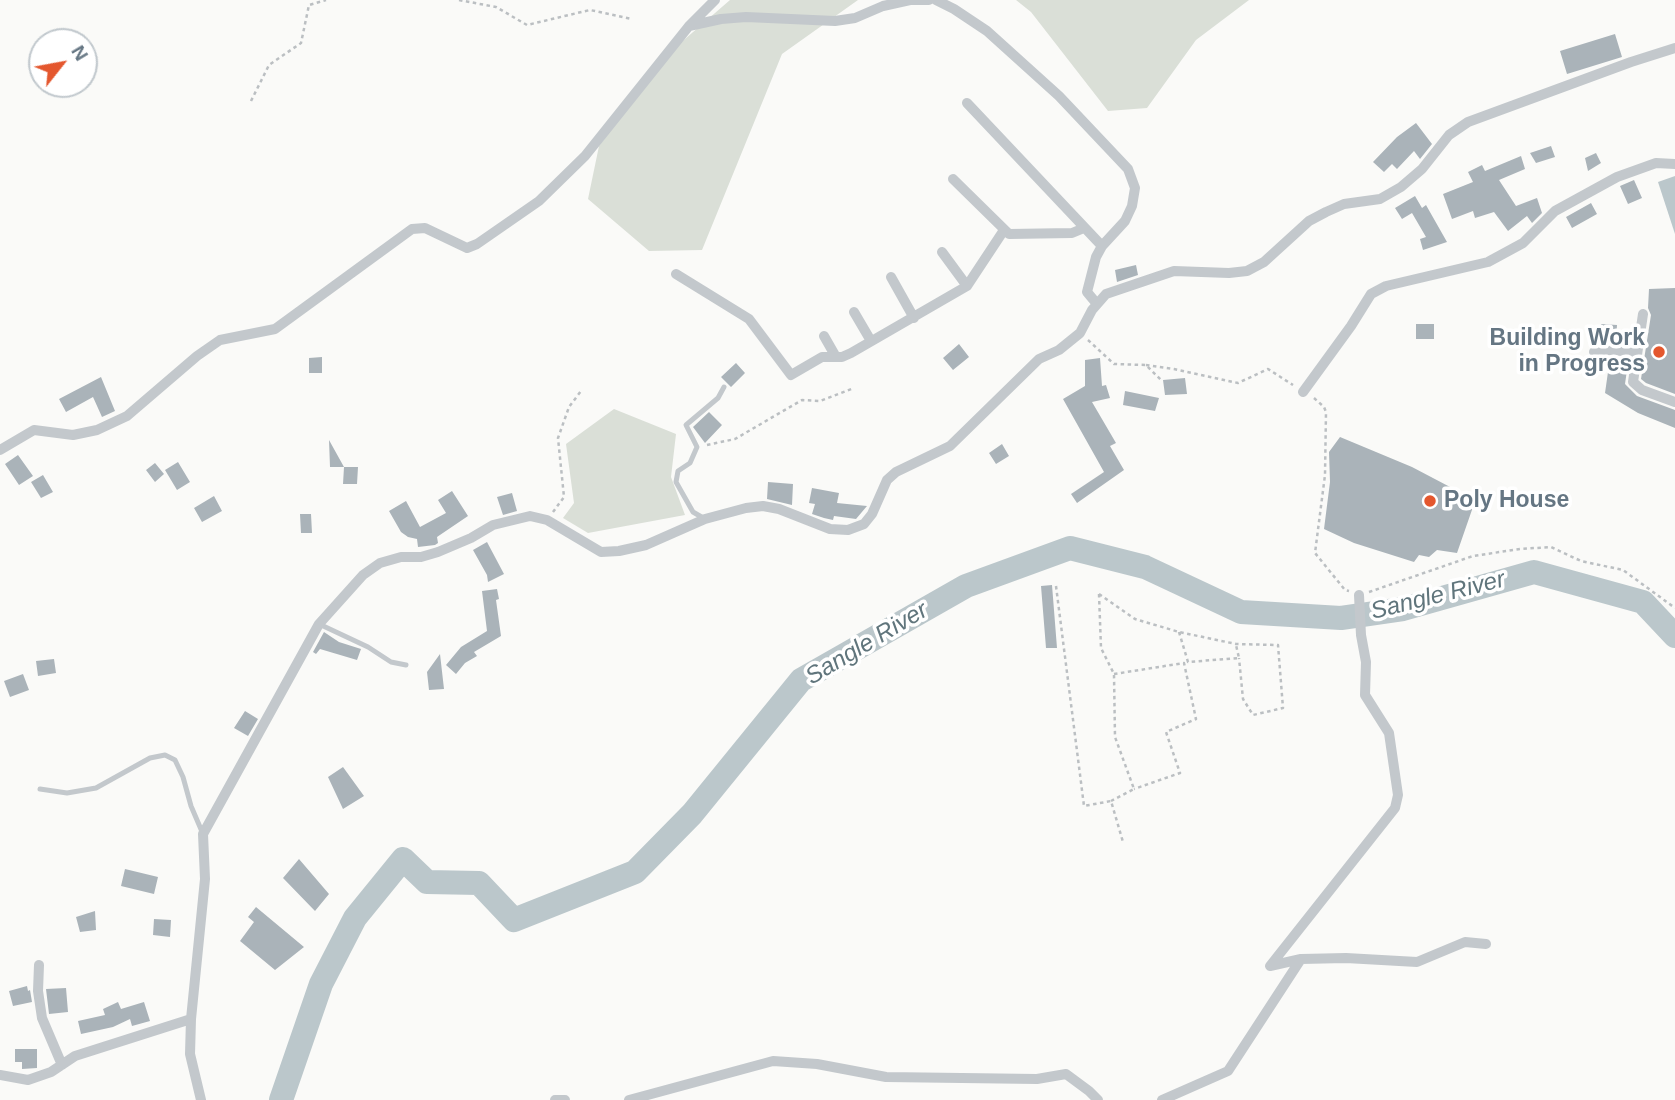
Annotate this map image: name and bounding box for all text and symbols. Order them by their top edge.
north arrow [28,28,98,98]
text: N [67,42,92,64]
place label: Building Work in Progress [1490,325,1645,379]
marker: Building Work in Progress [1651,344,1667,360]
place label: Poly House [1444,487,1569,515]
marker: Poly House [1422,493,1438,509]
water label: Sangle River [1368,565,1508,627]
water label: Sangle River [801,596,933,692]

